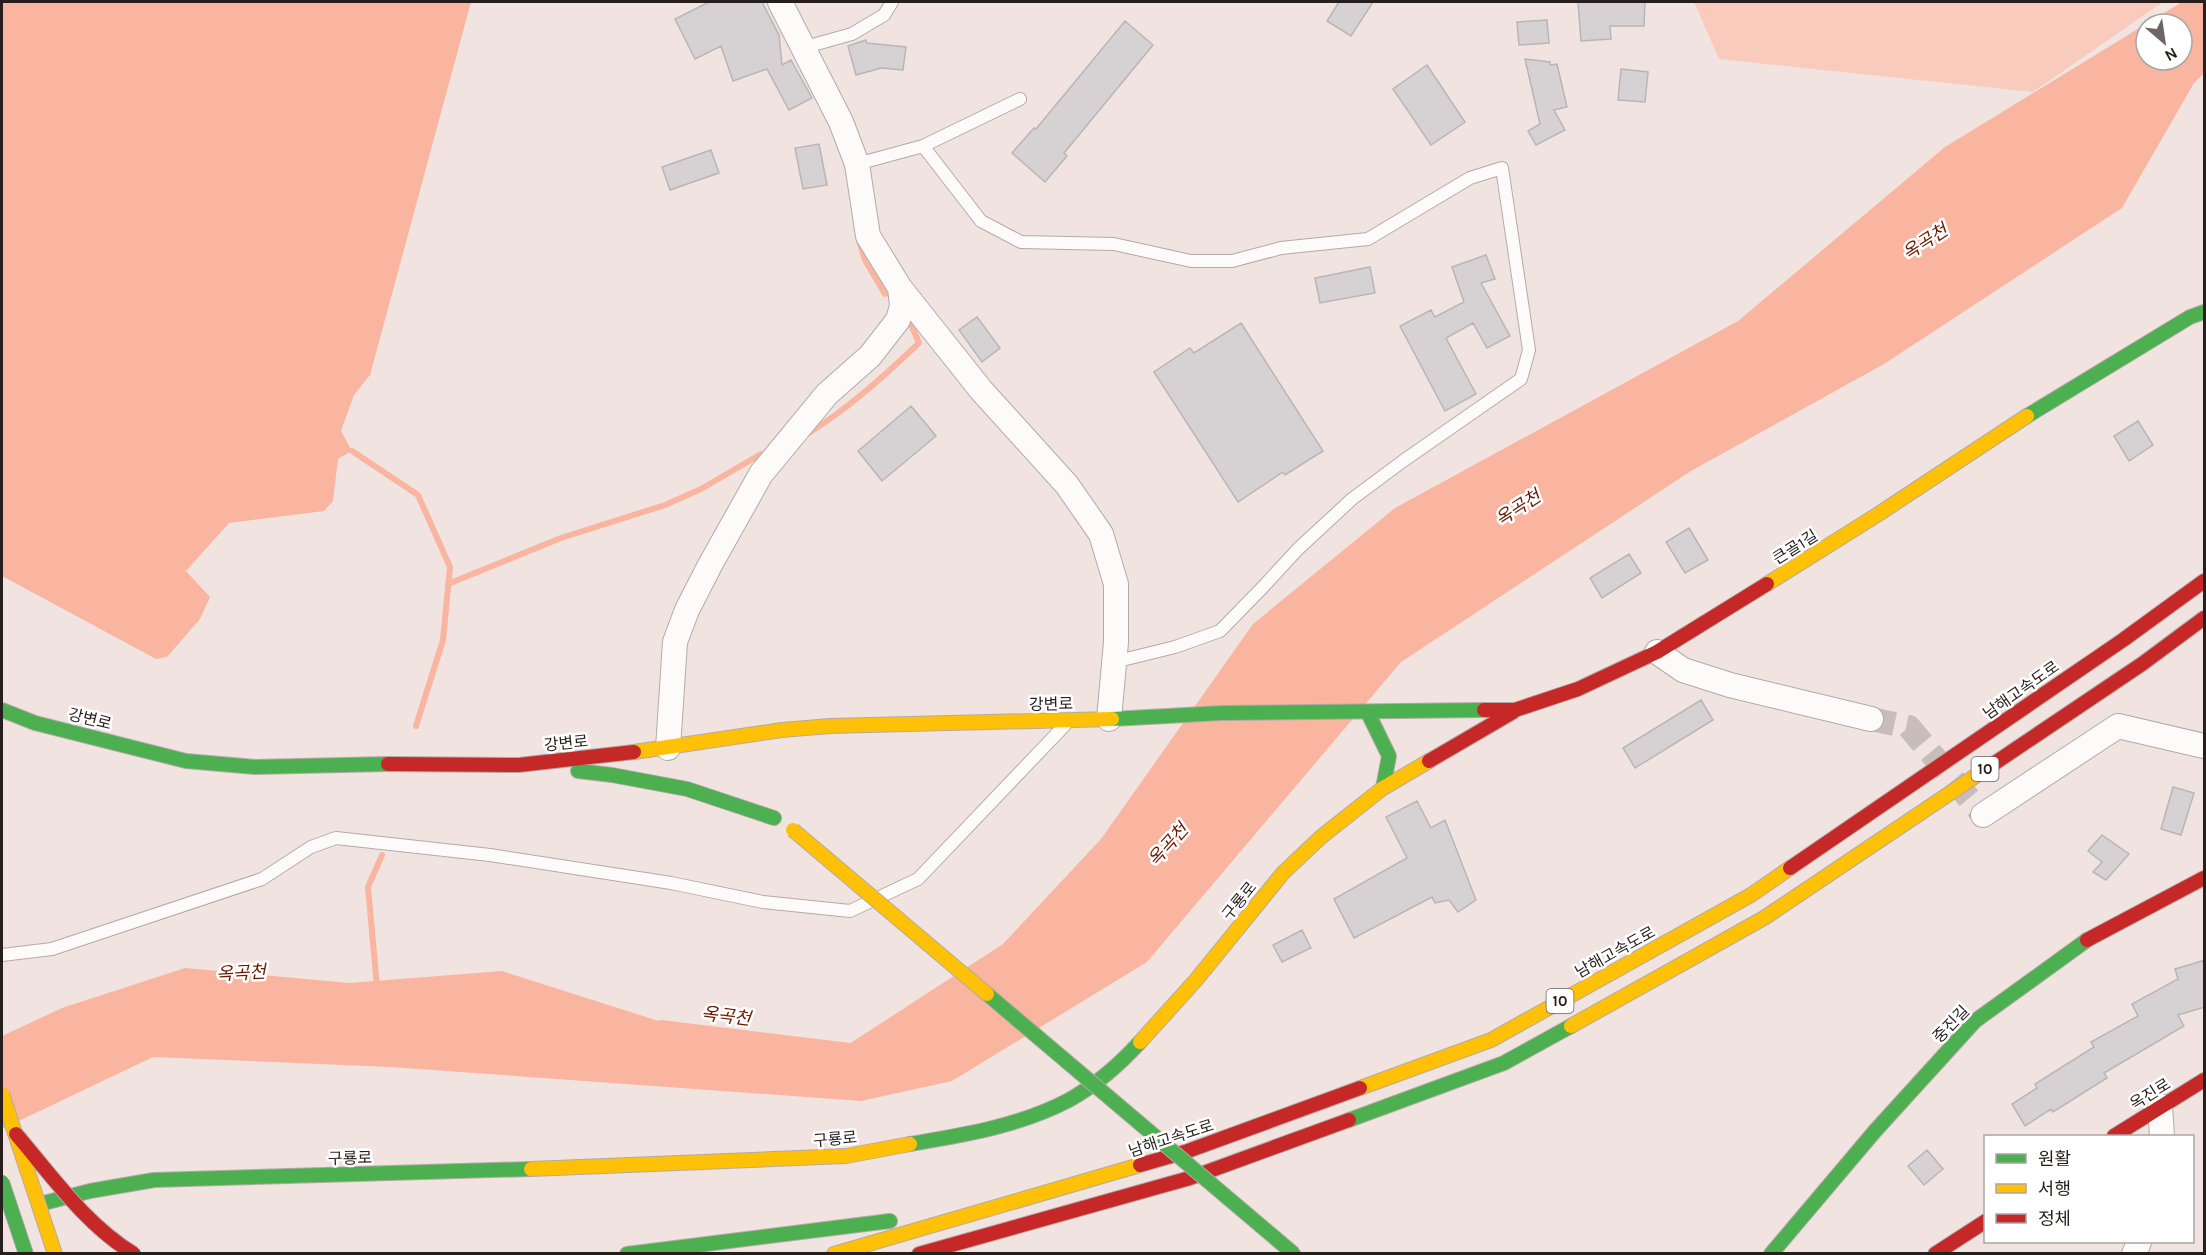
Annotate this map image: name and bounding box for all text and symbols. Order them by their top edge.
north arrow [2134,12,2194,72]
text: N [2161,44,2181,66]
water label: 옥곡천 [1898,218,1954,265]
water label: 옥곡천 [1491,484,1547,531]
street label: 큰골1길 [1769,526,1821,568]
street label: 남해고속도로 [1979,657,2063,723]
street label: 강변로 [1029,694,1074,714]
street label: 강변로 [66,704,114,734]
street label: 강변로 [543,731,589,755]
road number: 10 [1972,757,1998,781]
water label: 옥곡천 [1143,817,1194,871]
street label: 구룡로 [1218,878,1260,924]
street label: 남해고속도로 [1572,922,1658,982]
water label: 옥곡천 [216,961,269,985]
road number: 10 [1546,989,1574,1013]
water label: 옥곡천 [700,1002,754,1030]
street label: 중진길 [1929,1002,1973,1046]
street label: 옥진로 [2126,1074,2174,1114]
street label: 남해고속도로 [1126,1115,1216,1161]
street label: 구룡로 [812,1128,858,1150]
legend [1984,1135,2194,1243]
street label: 구룡로 [328,1148,373,1168]
text: 원활 [2038,1148,2071,1170]
text: 서행 [2038,1178,2071,1200]
text: 정체 [2038,1208,2071,1230]

